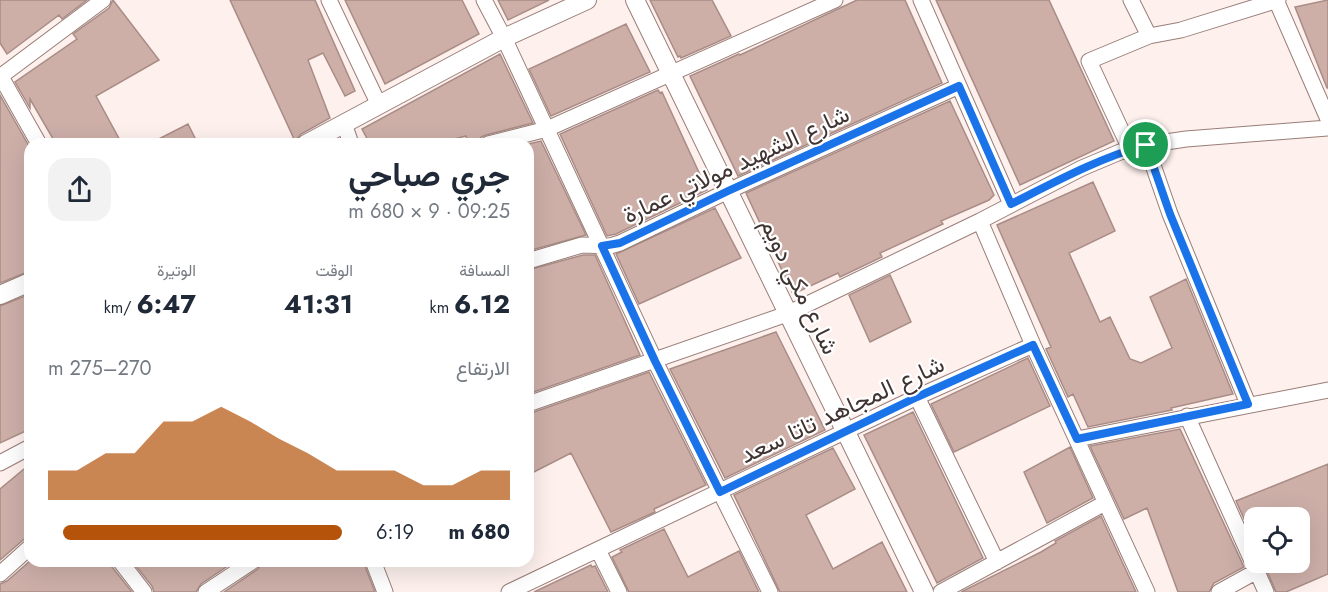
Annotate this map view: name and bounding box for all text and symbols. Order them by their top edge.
street label: شارع الشهيد مولاتي عمارة [617,96,856,234]
pin [1120,119,1171,170]
icon: arrive [1129,128,1162,161]
text: جري صباحي [348,151,510,198]
button: share [48,158,111,221]
text: 09:25 · 9 × 680 m [348,197,510,226]
street label: شارع مكي دويم [750,212,848,361]
text: الوتيرة [157,259,196,282]
text: الوقت [315,259,353,282]
text: المسافة [459,259,510,282]
text: 6:47 [136,285,196,323]
text: 41:31 [284,285,353,323]
text: 6.12 [454,285,510,323]
text: /km [104,296,136,319]
text: km [430,296,454,319]
street label: شارع المجاهد تاتا سعد [734,346,950,472]
text: 270–275 m [48,354,151,383]
text: الارتفاع [456,354,510,383]
map controls [1244,507,1310,573]
button: locate [1244,507,1310,573]
text: 6:19 [376,518,414,547]
text: 680 m [448,518,510,547]

